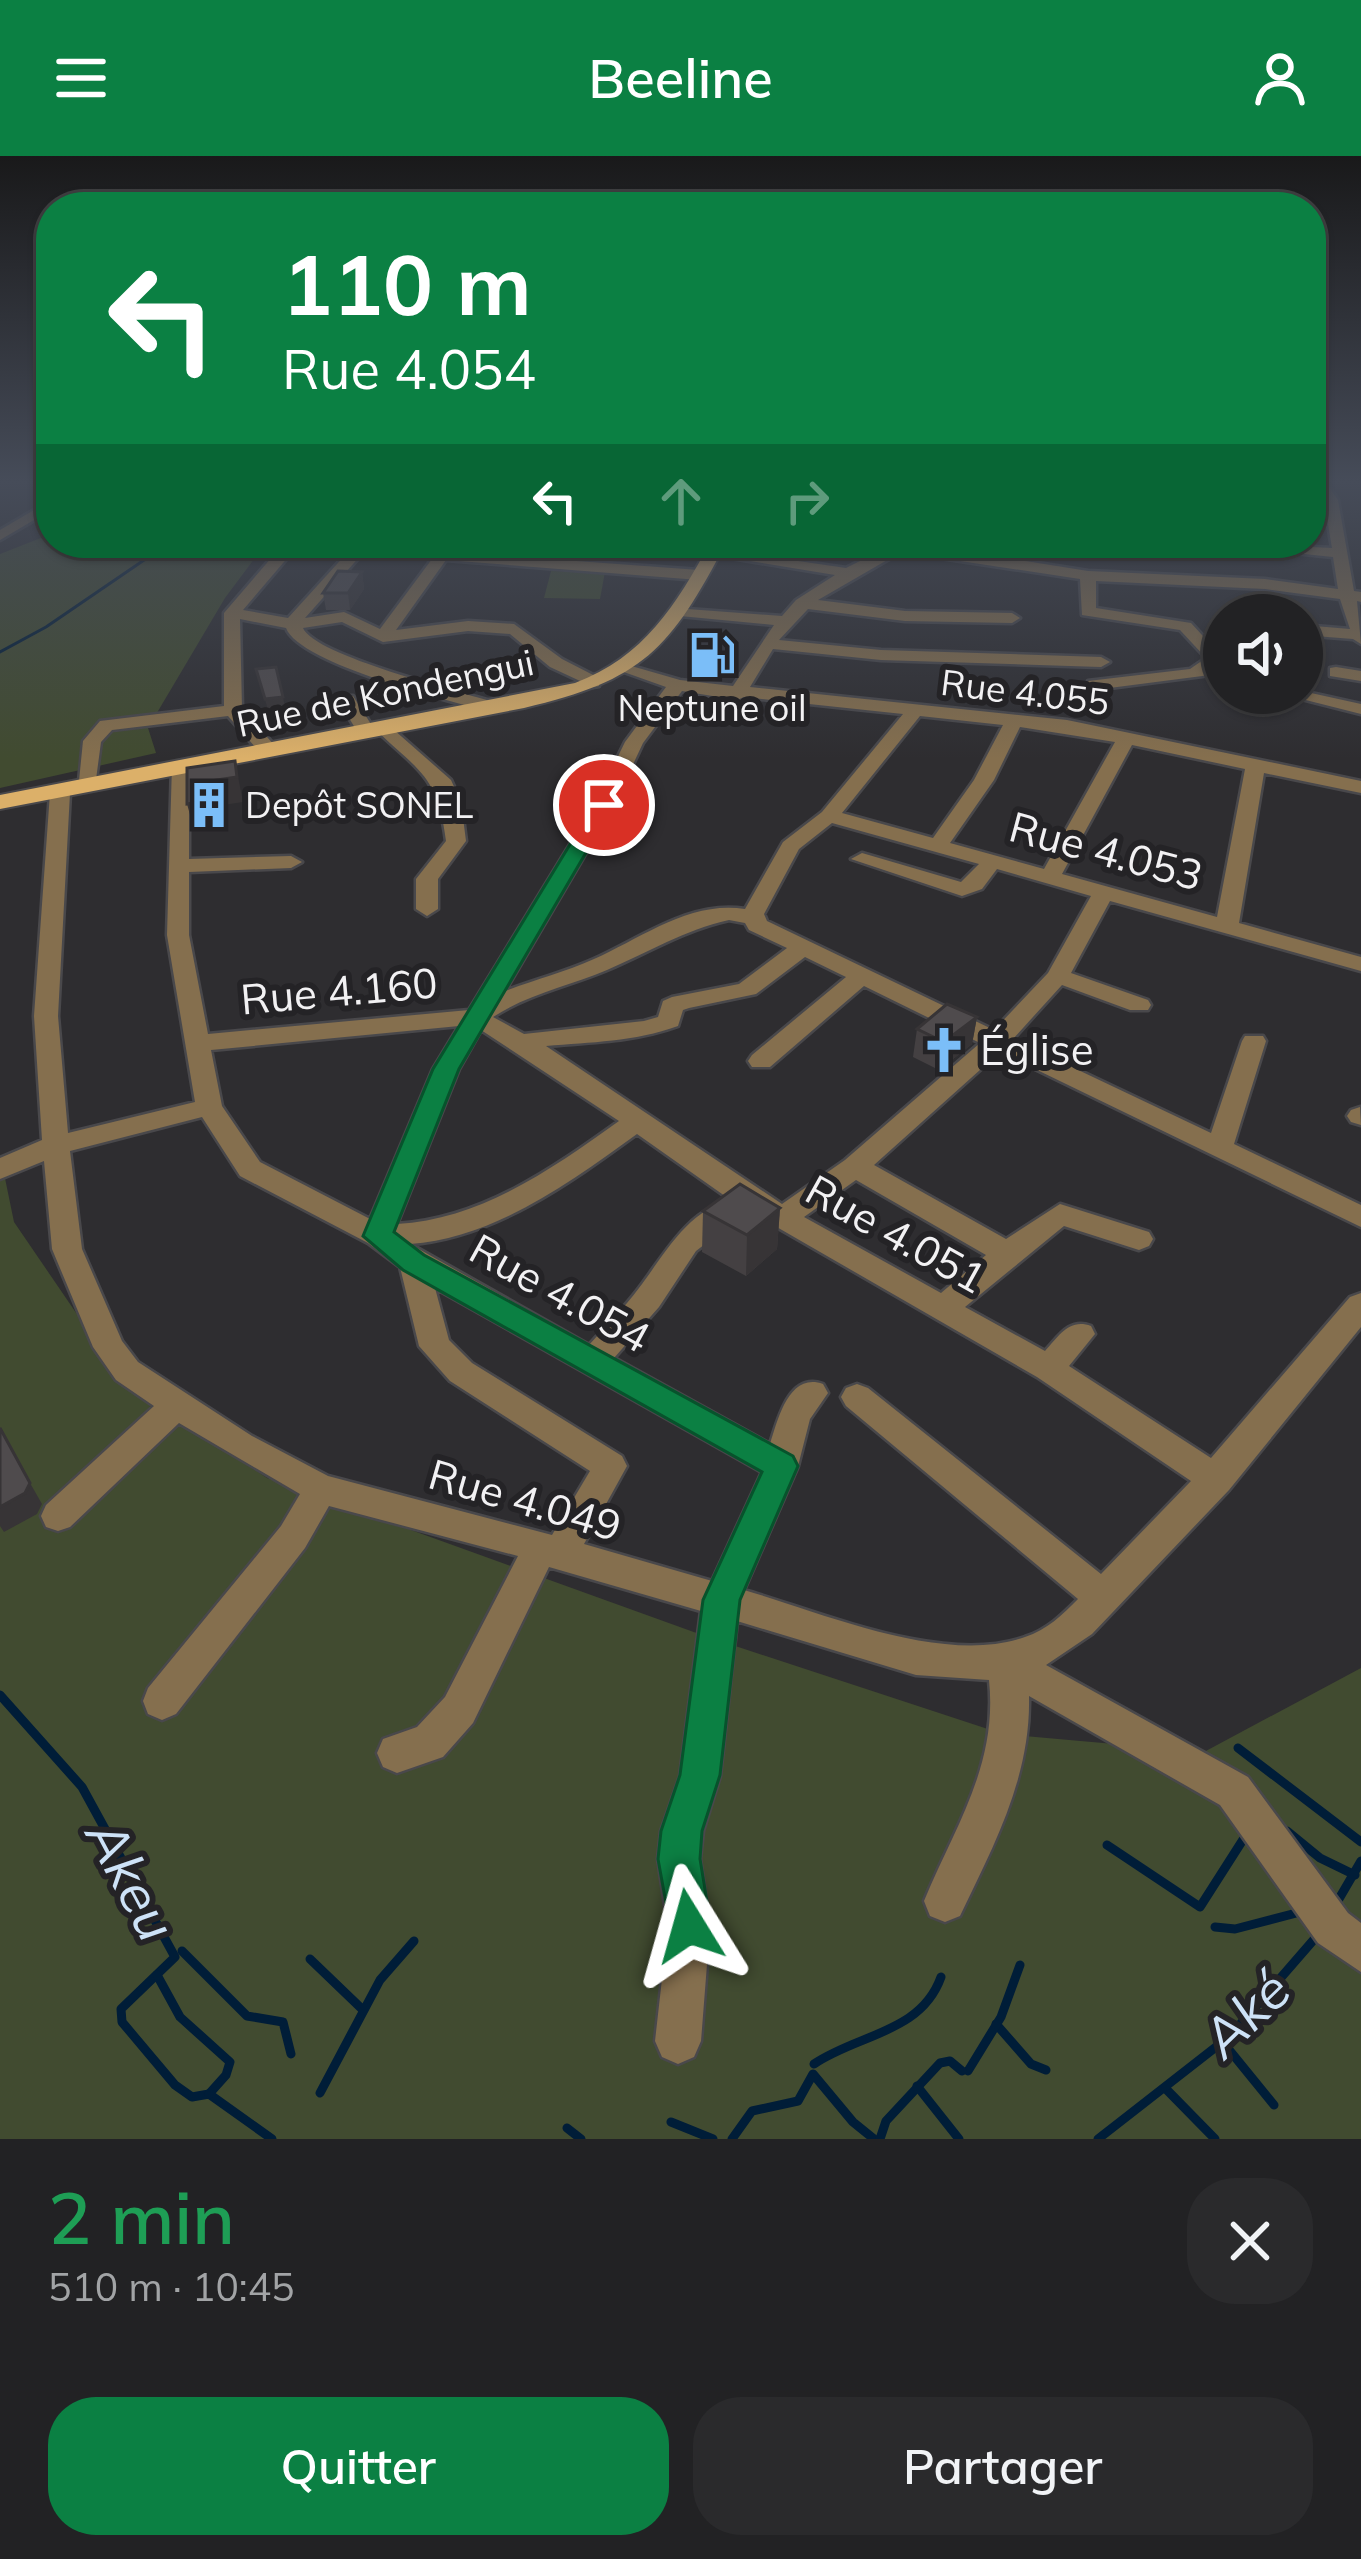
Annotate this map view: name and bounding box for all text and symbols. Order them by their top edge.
text: Beeline [588,44,773,112]
icon: menu [48,45,114,111]
icon: person [1247,45,1313,111]
text: 110 m [282,231,532,336]
icon: left [84,240,240,396]
text: Rue 4.054 [282,335,536,403]
icon: left [522,468,588,534]
icon: ahead [648,468,714,534]
icon: right [774,468,840,534]
map controls [1203,594,1323,714]
button: sound [1203,594,1323,714]
fuel station icon: Neptune oil [687,630,737,680]
street label: Rue de Kondengui [232,639,538,746]
street label: Rue 4.055 [938,659,1112,724]
place label: Neptune oil [617,685,807,730]
pin [553,754,655,856]
icon: arrive [571,772,637,838]
building icon: Depôt SONEL [184,780,234,830]
place label: Depôt SONEL [245,782,473,827]
street label: Rue 4.053 [1004,799,1208,902]
street label: Rue 4.160 [238,955,440,1026]
place label: Église [980,1023,1094,1076]
church icon: Église [919,1025,969,1075]
street label: Rue 4.051 [797,1163,995,1305]
street label: Rue 4.054 [461,1222,659,1364]
street label: Rue 4.049 [423,1447,627,1552]
water label: Akeu [71,1806,192,1952]
position arrow [626,1863,752,1989]
water label: Aké [1186,1955,1304,2073]
text: 2 min [48,2172,235,2262]
button: close [1187,2178,1313,2304]
text: 510 m · 10:45 [48,2262,294,2311]
button: Quitter [48,2397,669,2535]
button: Partager [693,2397,1313,2535]

